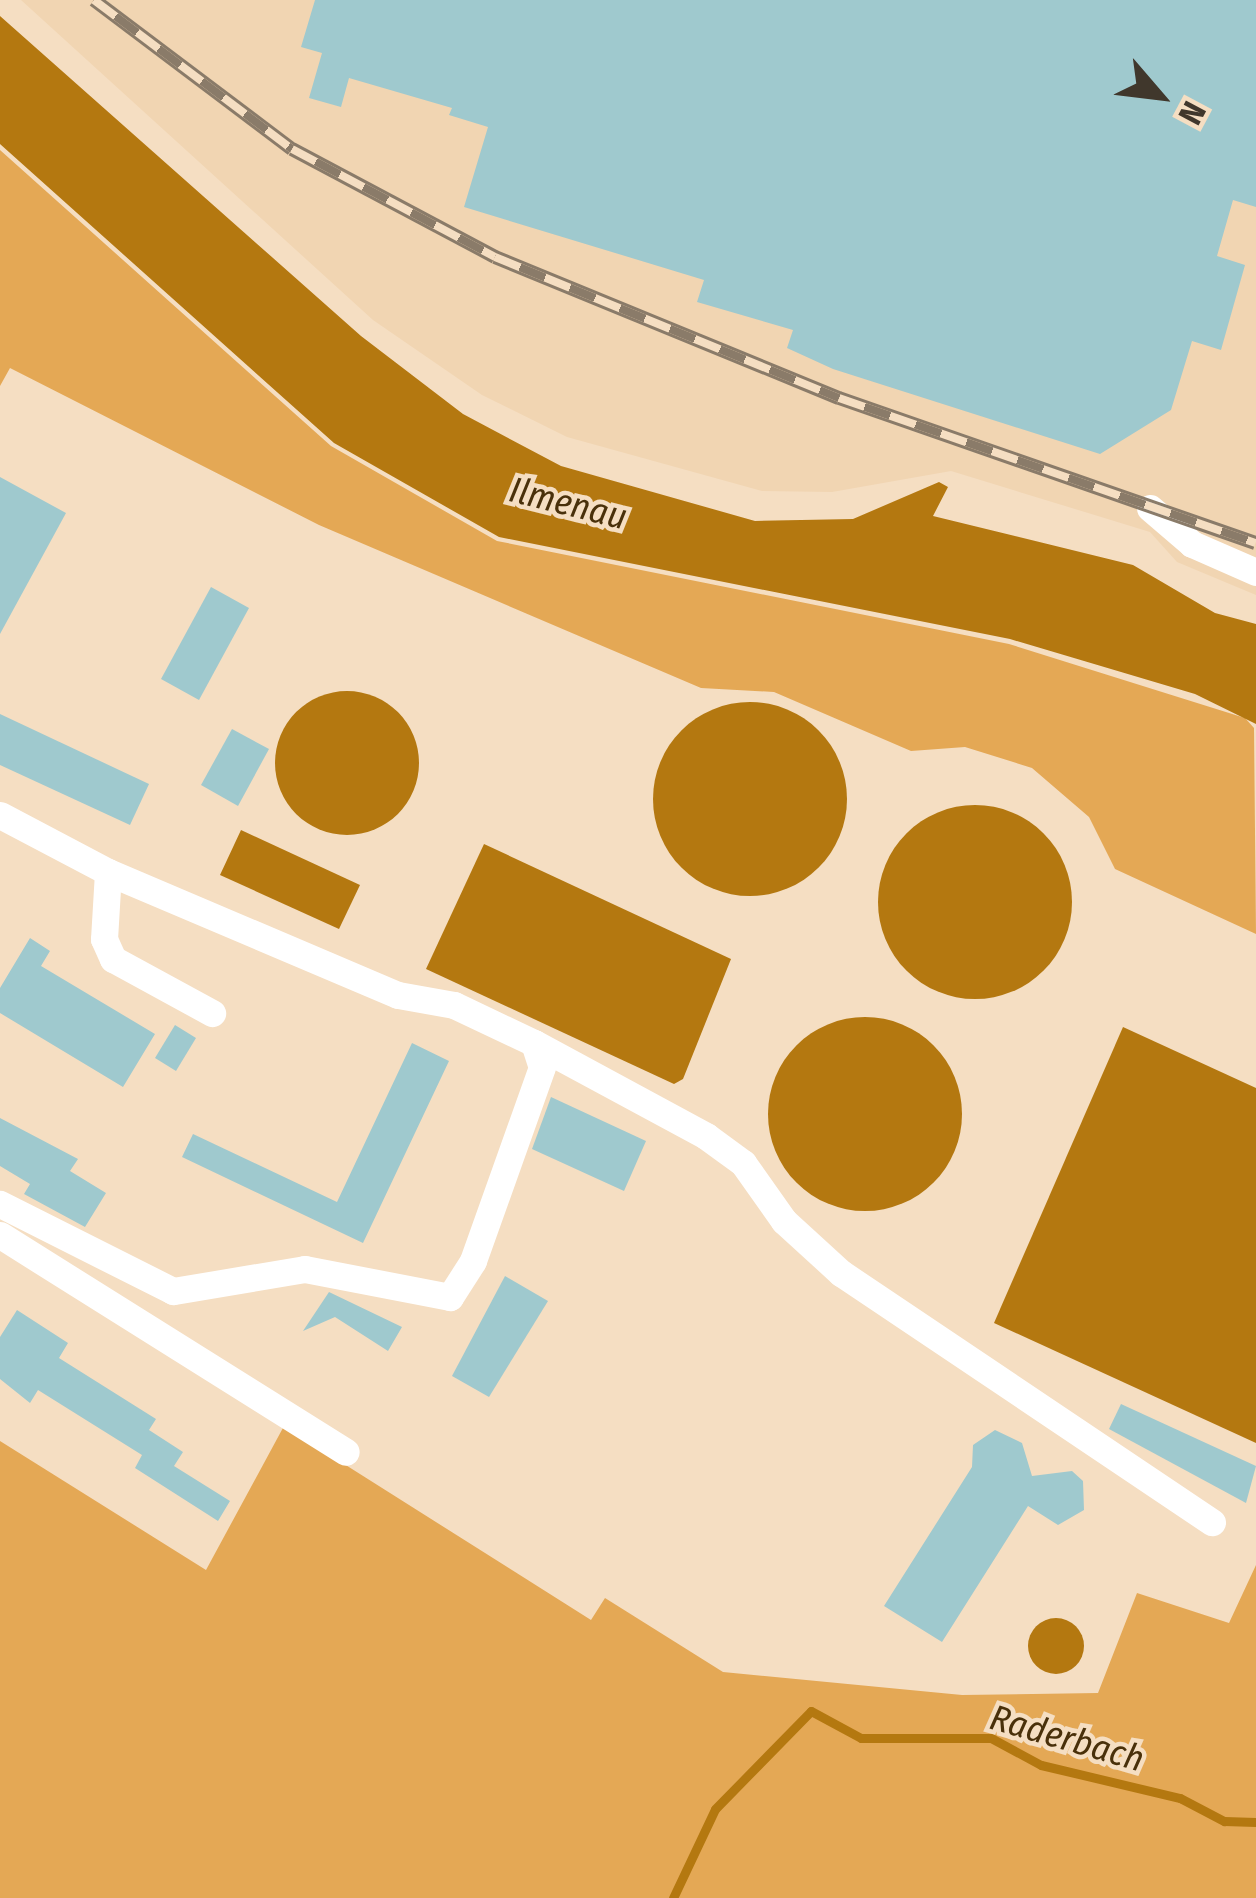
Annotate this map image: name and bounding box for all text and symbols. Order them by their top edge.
north arrow [1100,36,1220,156]
text: N [1169,95,1214,131]
water label: Ilmenau [505,469,631,539]
water label: Raderbach [985,1696,1149,1782]

